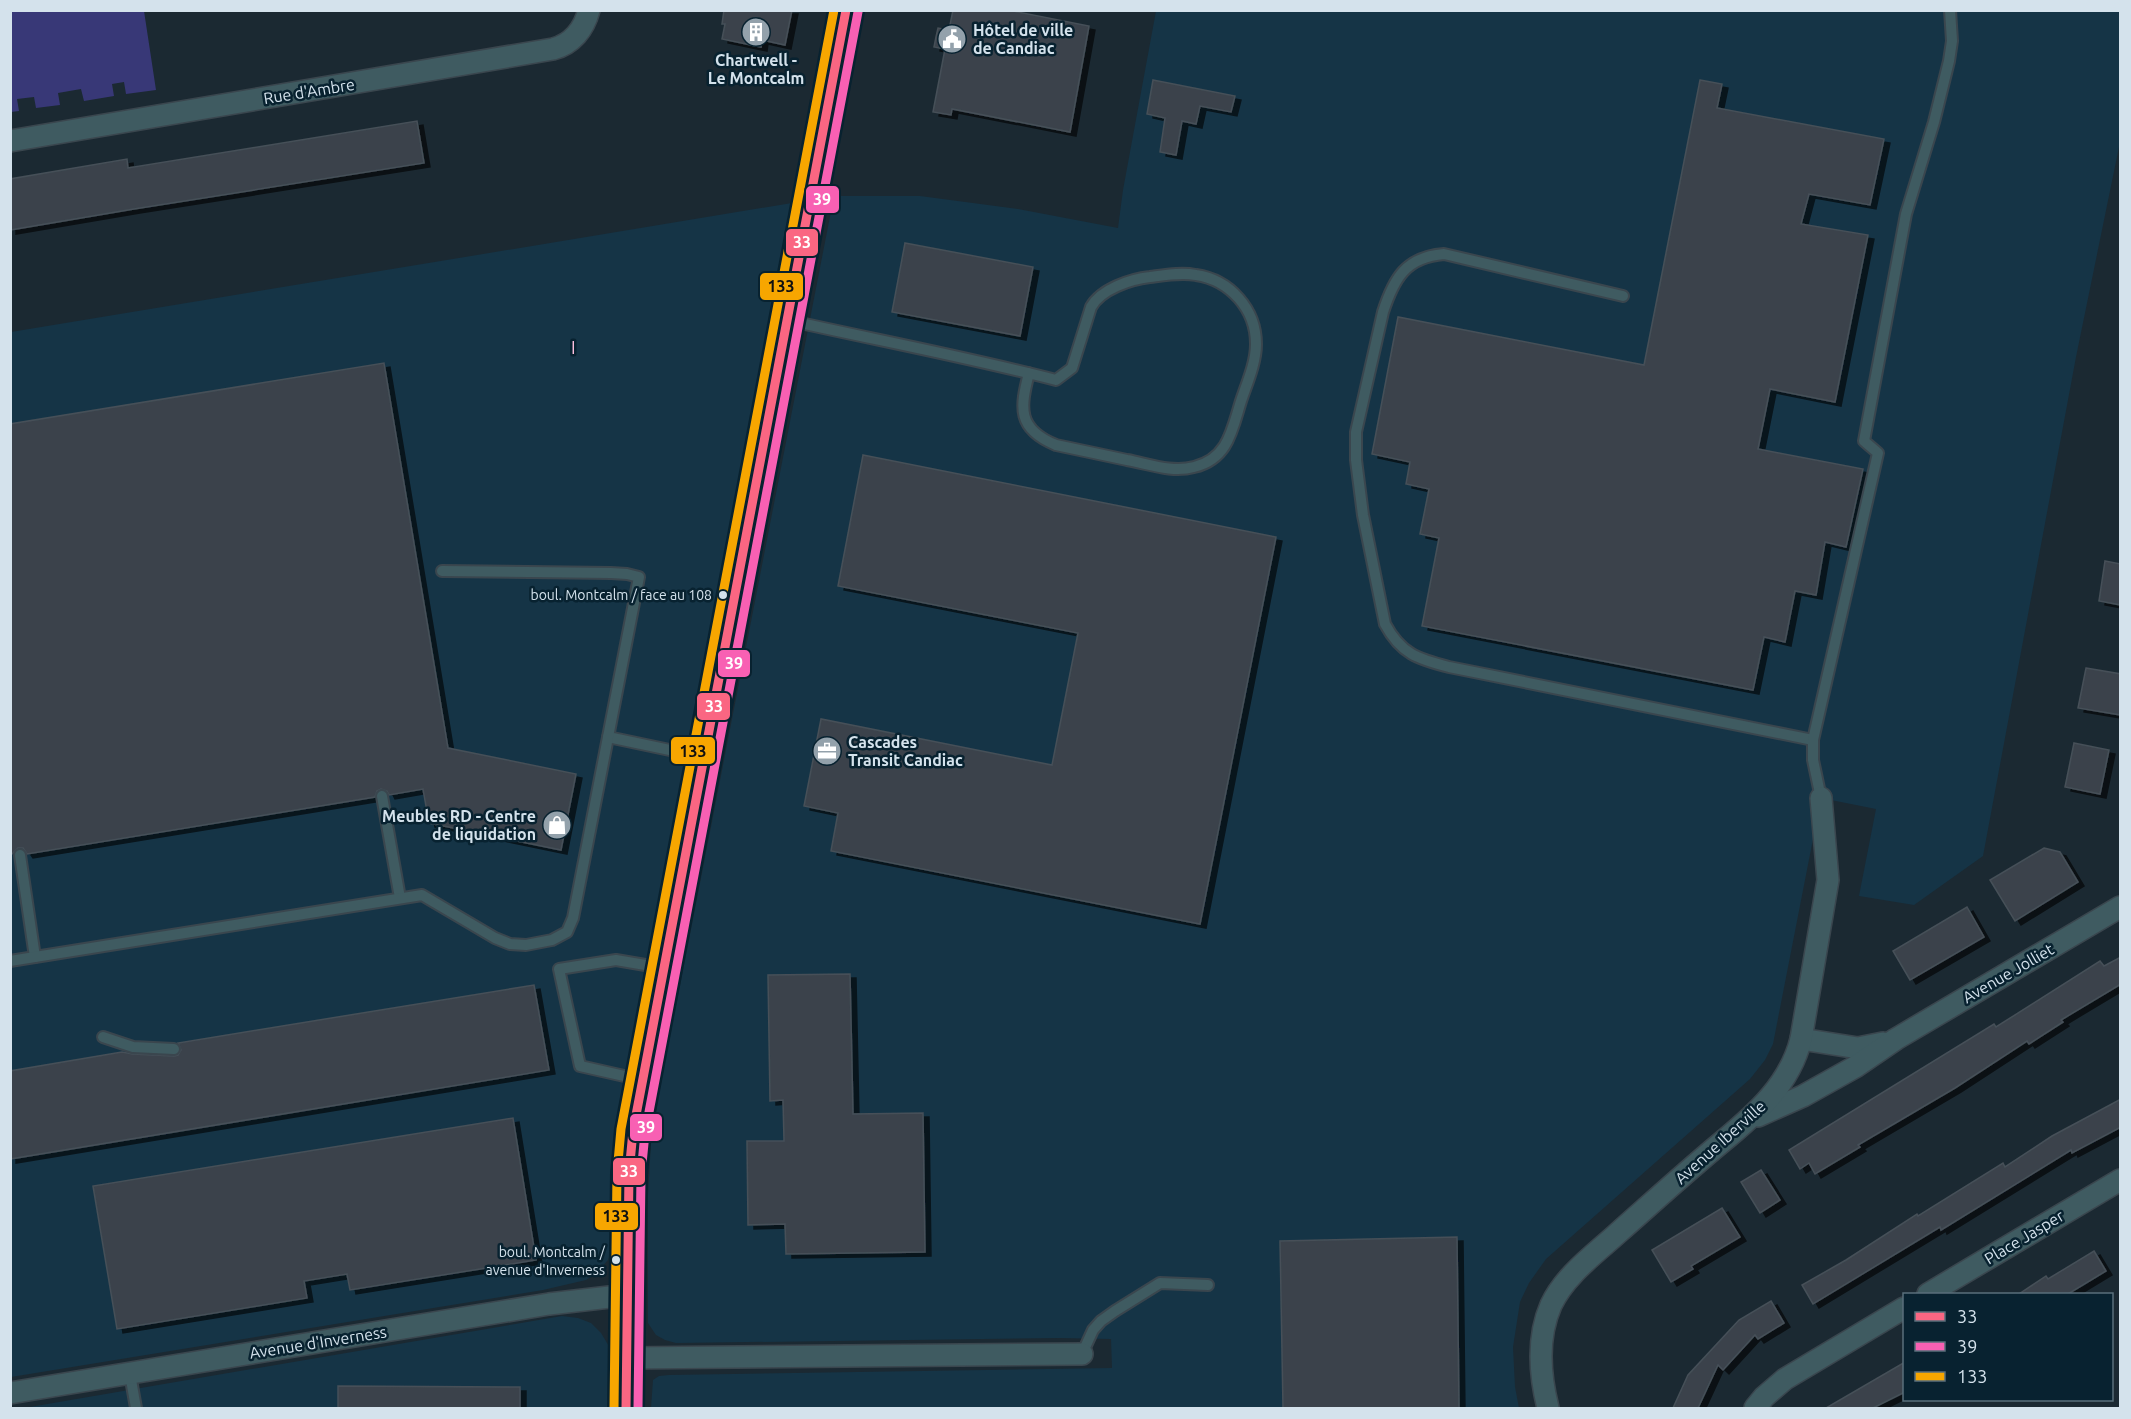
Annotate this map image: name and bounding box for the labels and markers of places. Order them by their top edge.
building icon: Chartwell - Le Montcalm [740,16,772,48]
place label: Hôtel de ville de Candiac [973,21,1073,57]
public building icon: Hôtel de ville de Candiac [936,23,968,55]
place label: Chartwell - Le Montcalm [708,51,804,87]
place label: boul. Montcalm / face au 108 [530,587,712,603]
marker: boul. Montcalm / face au 108 [717,589,729,601]
place label: Cascades Transit Candiac [848,733,963,769]
office icon: Cascades Transit Candiac [811,735,843,767]
place label: Meubles RD - Centre de liquidation [382,807,536,843]
shop icon: Meubles RD - Centre de liquidation [541,809,573,841]
place label: boul. Montcalm / avenue d'Inverness [486,1244,606,1278]
marker: boul. Montcalm / avenue d'Inverness [610,1254,622,1266]

